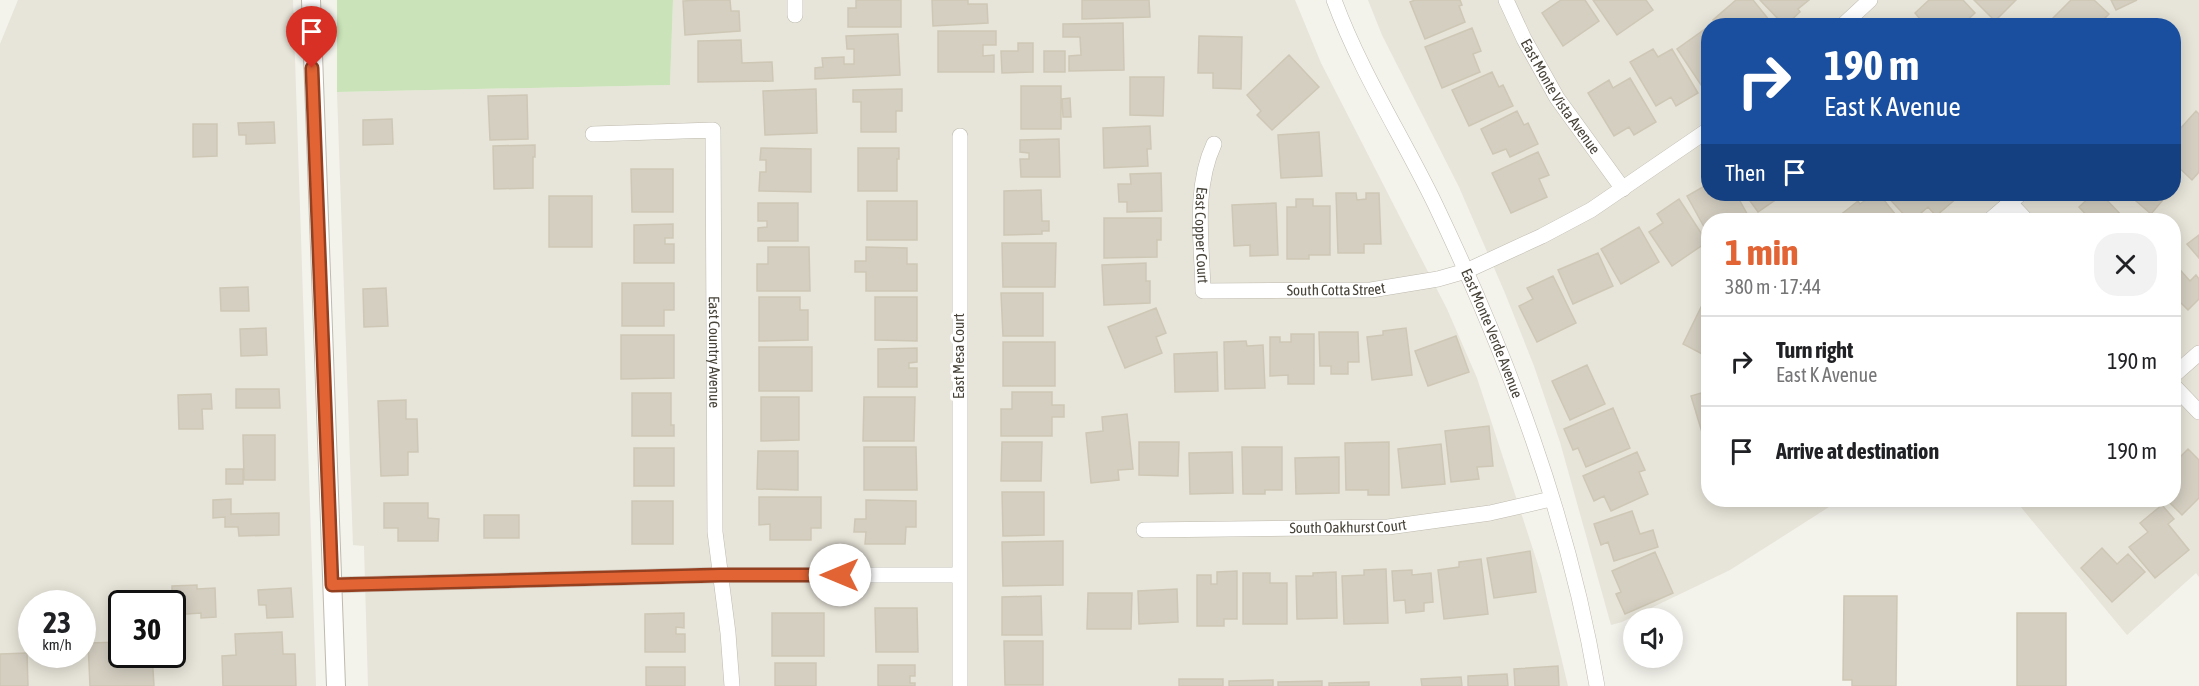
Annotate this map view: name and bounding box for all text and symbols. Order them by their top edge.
pin [286,6,337,68]
icon: arrive [295,15,328,48]
street label: East Monte Vista Avenue [1518,36,1604,157]
text: 190 m [1824,41,1919,89]
icon: right [1725,42,1803,120]
text: East K Avenue [1824,91,1961,122]
icon: arrive [1778,156,1811,189]
text: Then [1725,160,1766,186]
street label: East Copper Court [1192,186,1212,284]
text: 1 min [1725,231,1799,273]
button: close [2094,233,2157,296]
street label: East Monte Verde Avenue [1458,266,1526,400]
text: 380 m · 17:44 [1725,275,1821,298]
street label: South Cotta Street [1287,279,1387,299]
street label: East Country Avenue [706,296,723,408]
street label: East Mesa Court [950,313,967,399]
text: Turn right [1776,337,1853,363]
icon: right [1725,345,1758,378]
text: 190 m [2107,348,2157,374]
text: East K Avenue [1776,363,1877,386]
icon: arrive [1725,435,1758,468]
text: Arrive at destination [1776,438,1939,464]
text: 190 m [2107,438,2157,464]
street label: South Oakhurst Court [1289,516,1407,536]
position arrow [808,543,872,607]
speed limit sign: 30 [108,590,186,668]
text: 23 [43,605,71,639]
map controls [1623,608,1683,668]
button: sound [1623,608,1683,668]
text: km/h [42,636,72,653]

